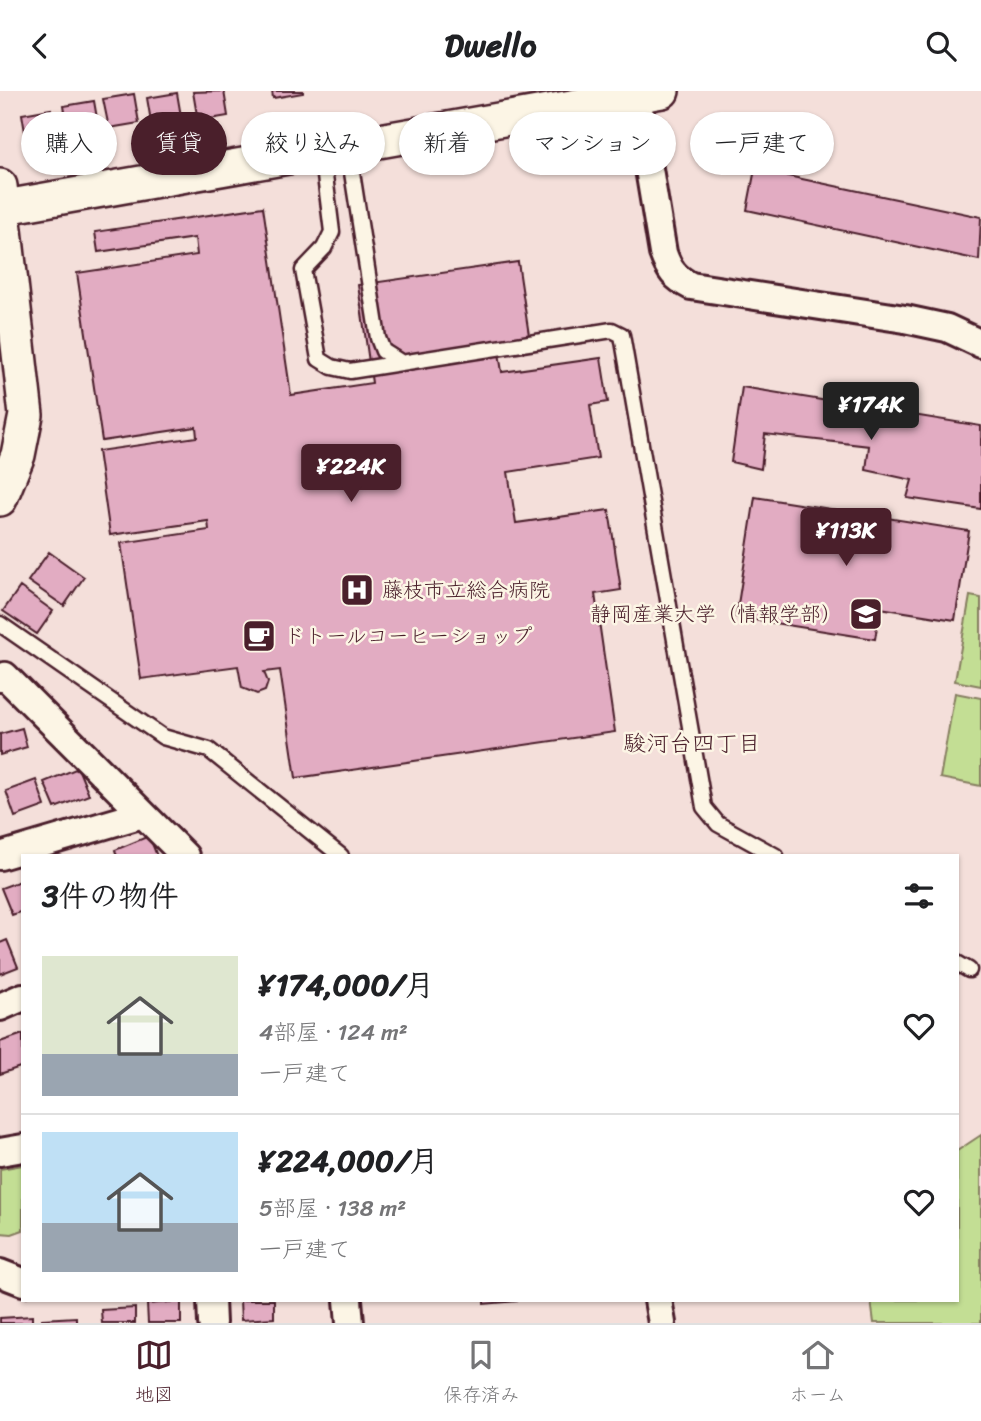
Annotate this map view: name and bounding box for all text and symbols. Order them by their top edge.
text: Dwello [444,17,537,74]
icon: back [21,27,59,65]
icon: search [922,27,960,65]
chip: 購入 [21,112,117,175]
chip: 賃貸 [131,112,227,175]
chip: 絞り込み [241,112,385,175]
chip: 新着 [399,112,495,175]
chip: マンション [509,112,676,175]
chip: 一戸建て [690,112,834,175]
pin: ¥174K [822,383,920,442]
text: ¥174K [839,384,903,425]
pin: ¥224K [302,445,400,504]
text: ¥224K [317,446,385,487]
pin: ¥113K [797,509,895,568]
text: ¥113K [816,510,876,551]
hospital icon: 藤枝市立総合病院 [338,571,376,609]
place label: 藤枝市立総合病院 [382,571,550,609]
place label: 静岡産業大学（情報学部） [590,595,842,633]
school or university icon: 静岡産業大学（情報学部） [847,595,885,633]
cafe icon: ドトールコーヒーショップ [240,617,278,655]
place label: ドトールコーヒーショップ [284,617,533,655]
district label: 駿河台四丁目 [623,723,761,764]
text: 3件の物件 [42,869,178,923]
icon: filters [900,877,938,915]
text: ¥174,000/月 [259,958,434,1012]
icon: home [98,984,182,1068]
icon: heart [900,1007,938,1045]
text: 4部屋 · 124 m² [259,1012,408,1053]
text: 一戸建て [259,1053,351,1094]
text: ¥224,000/月 [259,1134,439,1188]
icon: home [98,1160,182,1244]
icon: heart [900,1183,938,1221]
text: 5部屋 · 138 m² [259,1188,406,1229]
text: 一戸建て [259,1229,351,1270]
tab: 地図 [135,1336,173,1411]
tab: 保存済み [443,1336,519,1411]
tab: ホーム [790,1336,846,1411]

